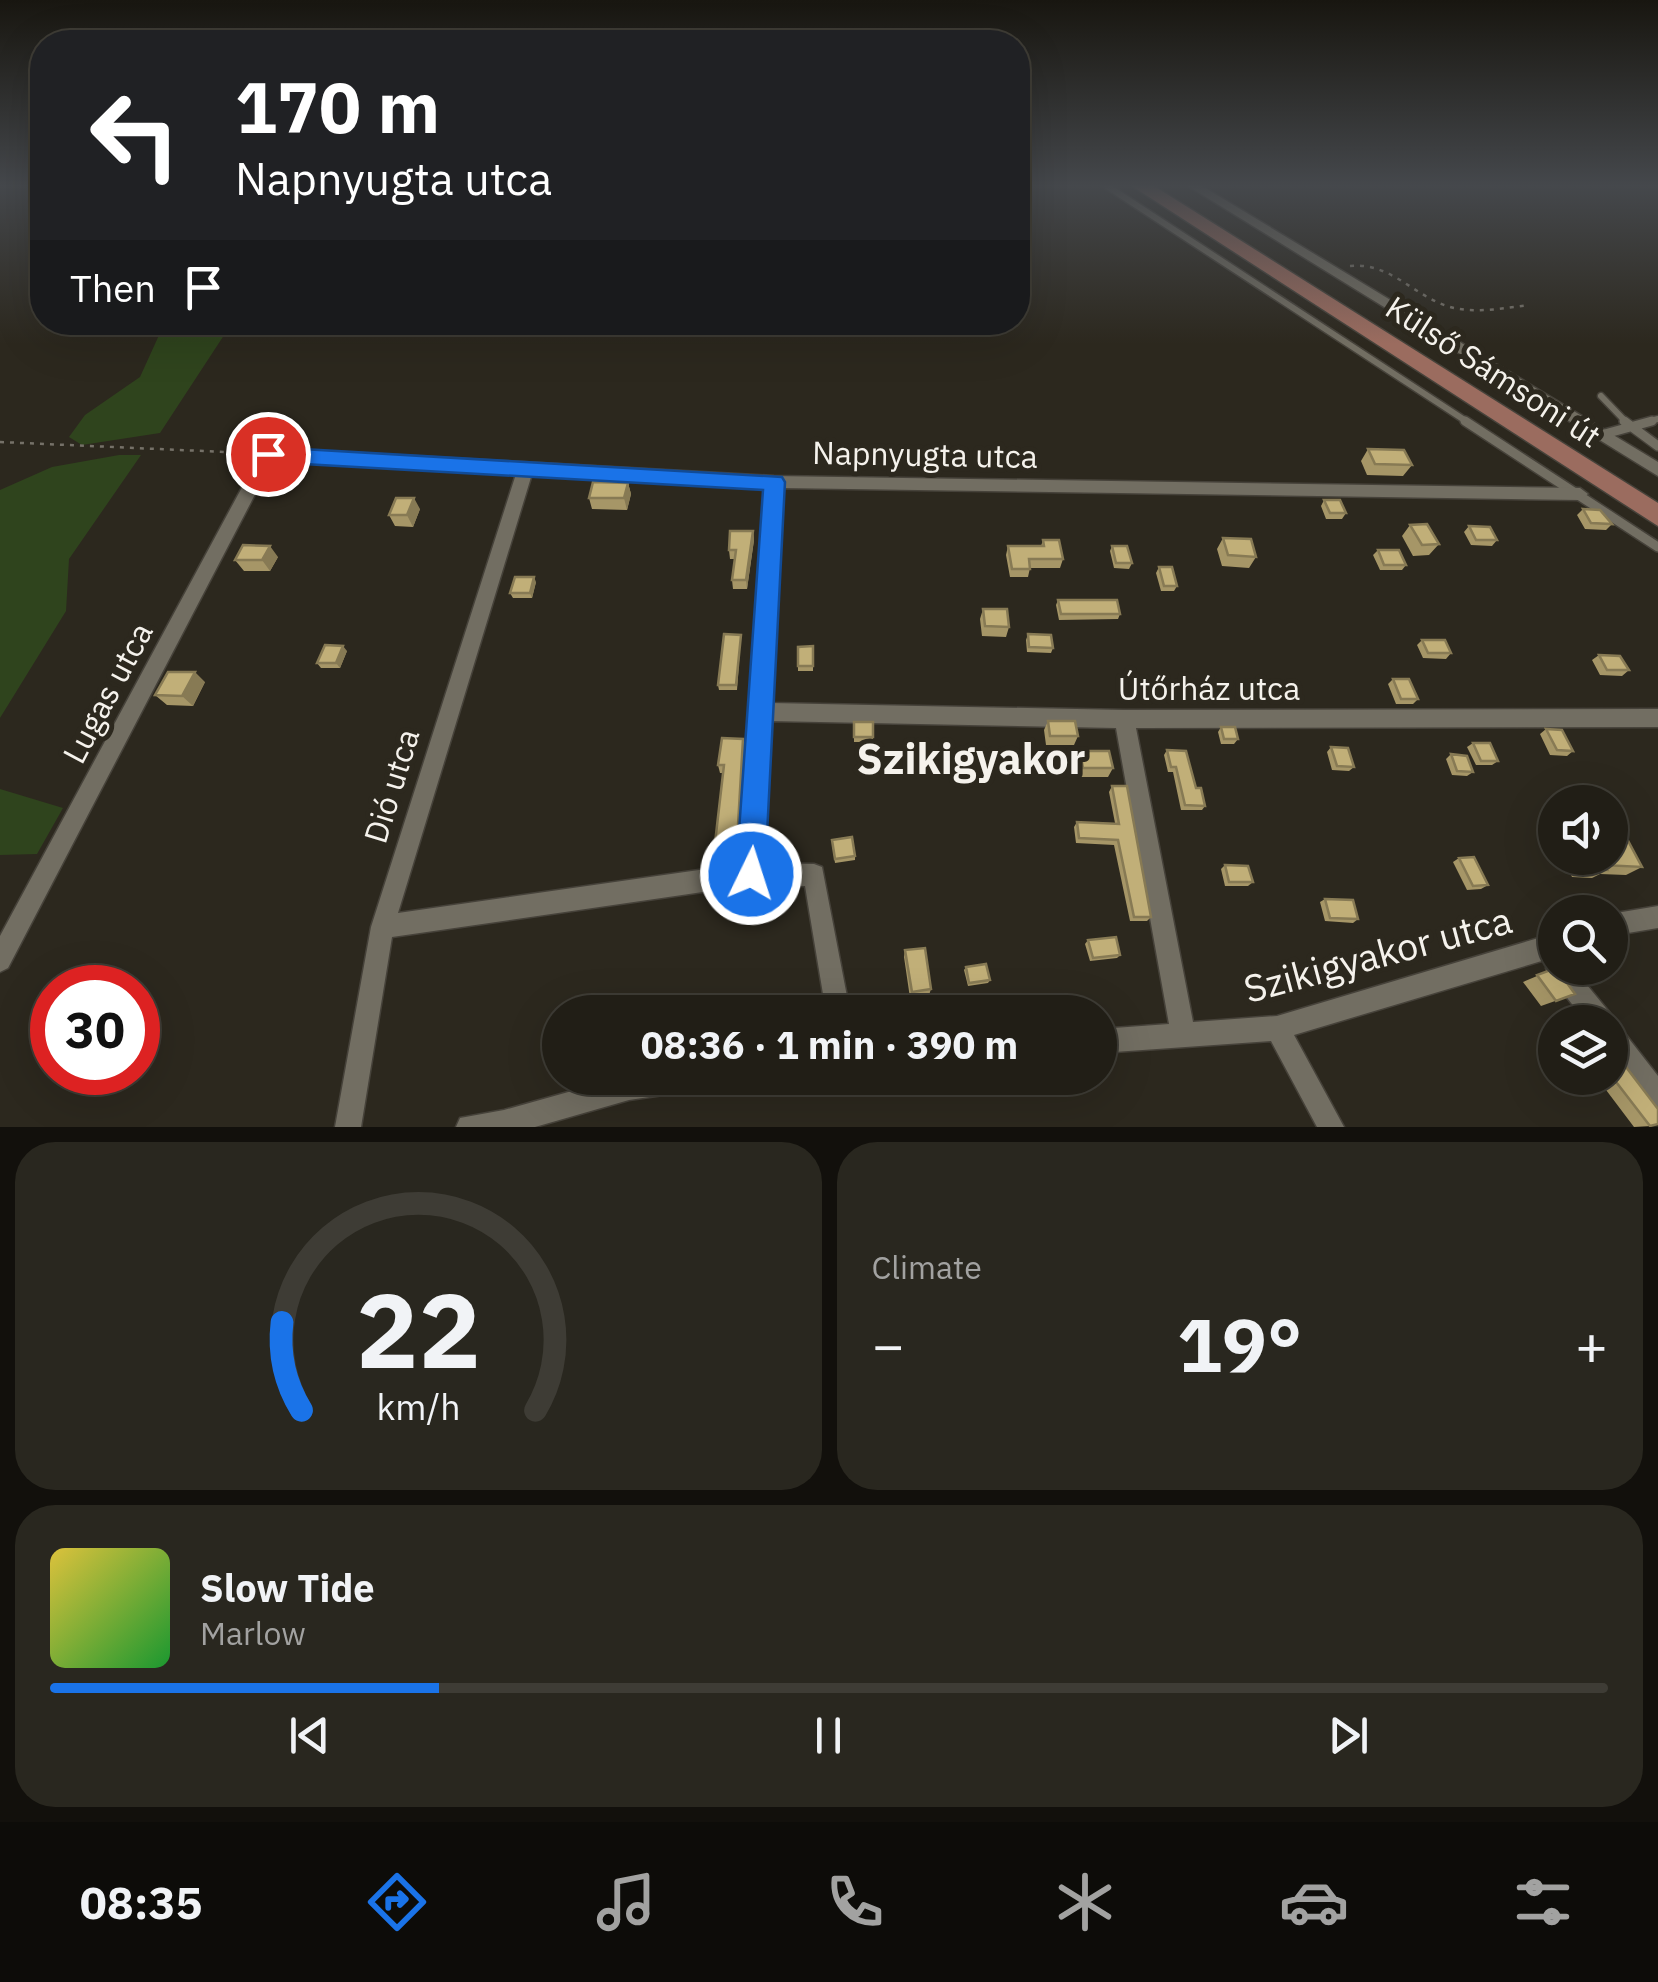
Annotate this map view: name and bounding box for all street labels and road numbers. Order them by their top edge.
street label: Külső Sámsoni út [1378,286,1609,456]
street label: Napnyugta utca [812,431,1038,477]
street label: Lugas utca [53,615,162,770]
street label: Útőrház utca [1118,667,1300,709]
street label: Dió utca [354,723,428,848]
street label: Szikigyakor utca [1238,894,1517,1013]

